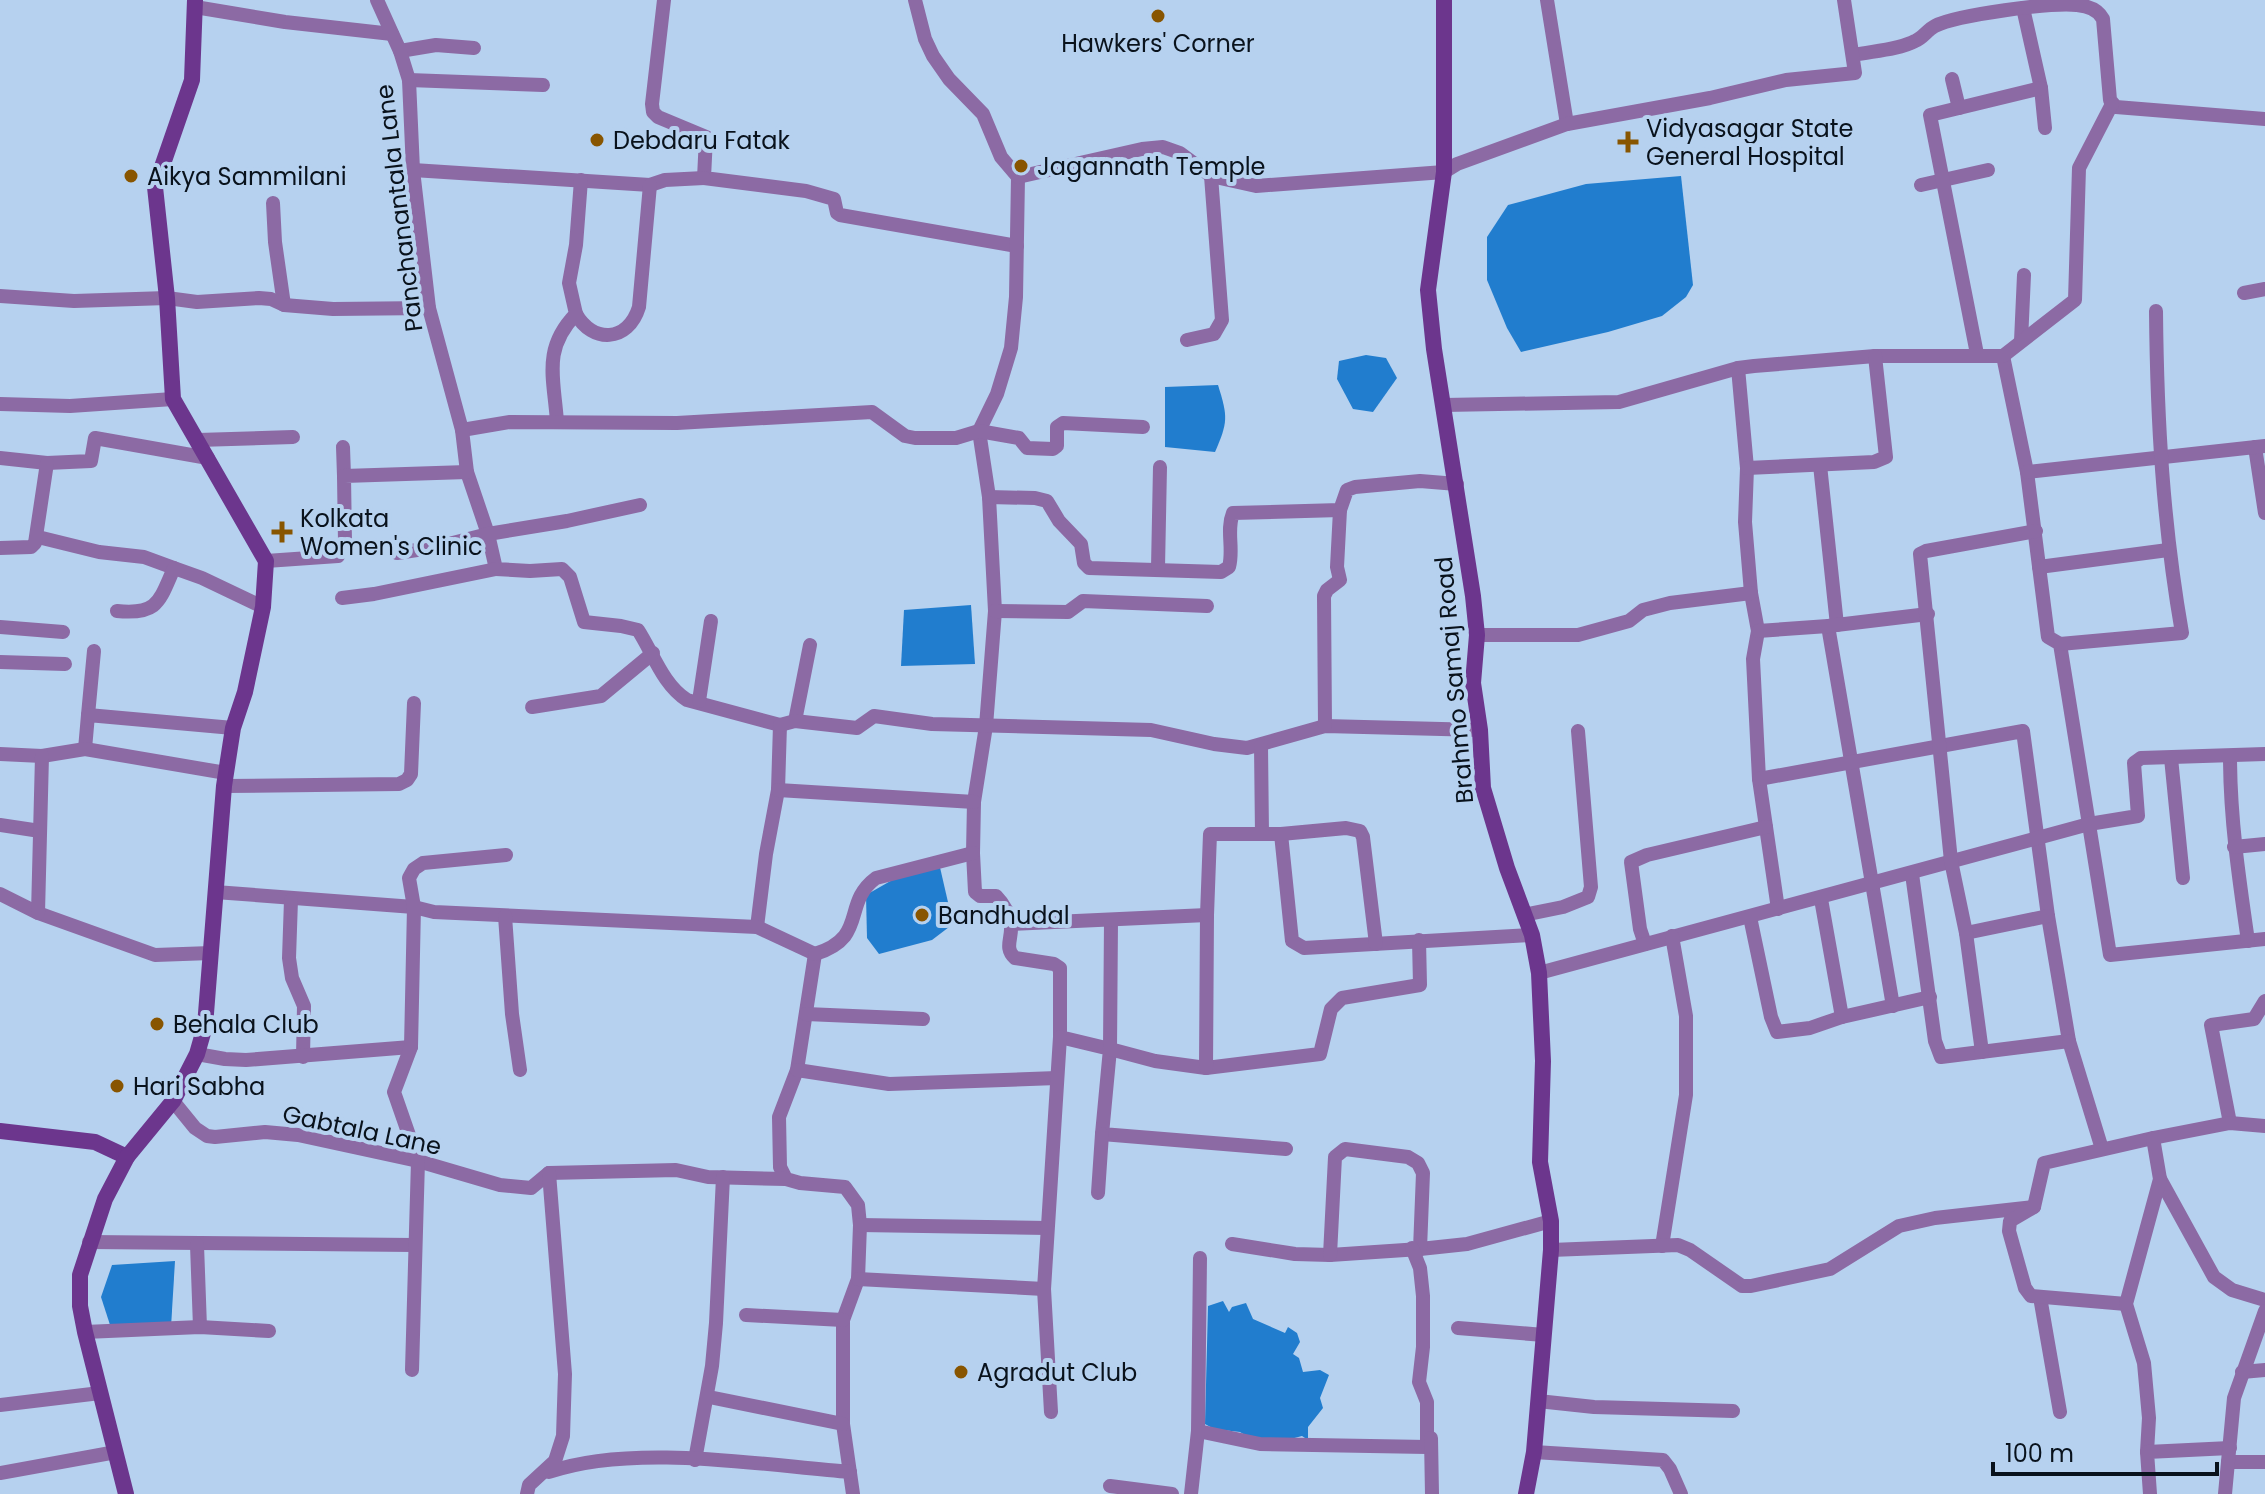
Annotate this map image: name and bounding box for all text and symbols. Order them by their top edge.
marker: Hawkers' Corner [1149,7,1167,25]
place label: Hawkers' Corner [1061,27,1255,60]
street label: Panchanantala Lane [367,82,431,334]
place label: Vidyasagar State General Hospital [1646,112,1853,173]
place label: Debdaru Fatak [613,124,791,157]
marker: Debdaru Fatak [588,131,606,149]
marker: Vidyasagar State General Hospital [1617,131,1639,153]
place label: Jagannath Temple [1037,150,1265,183]
marker: Jagannath Temple [1012,157,1030,175]
place label: Aikya Sammilani [147,160,347,193]
marker: Aikya Sammilani [122,167,140,185]
place label: Kolkata Women's Clinic [300,502,483,563]
marker: Kolkata Women's Clinic [271,521,293,543]
street label: Brahmo Samaj Road [1427,555,1481,805]
place label: Bandhudal [938,899,1070,932]
marker: Bandhudal [913,906,931,924]
place label: Behala Club [173,1008,319,1041]
marker: Behala Club [148,1015,166,1033]
place label: Hari Sabha [133,1070,265,1103]
marker: Hari Sabha [108,1077,126,1095]
street label: Gabtala Lane [280,1097,444,1163]
place label: Agradut Club [977,1356,1137,1389]
marker: Agradut Club [952,1363,970,1381]
scale bar [1993,1426,2217,1476]
text: 100 m [2005,1437,2074,1470]

